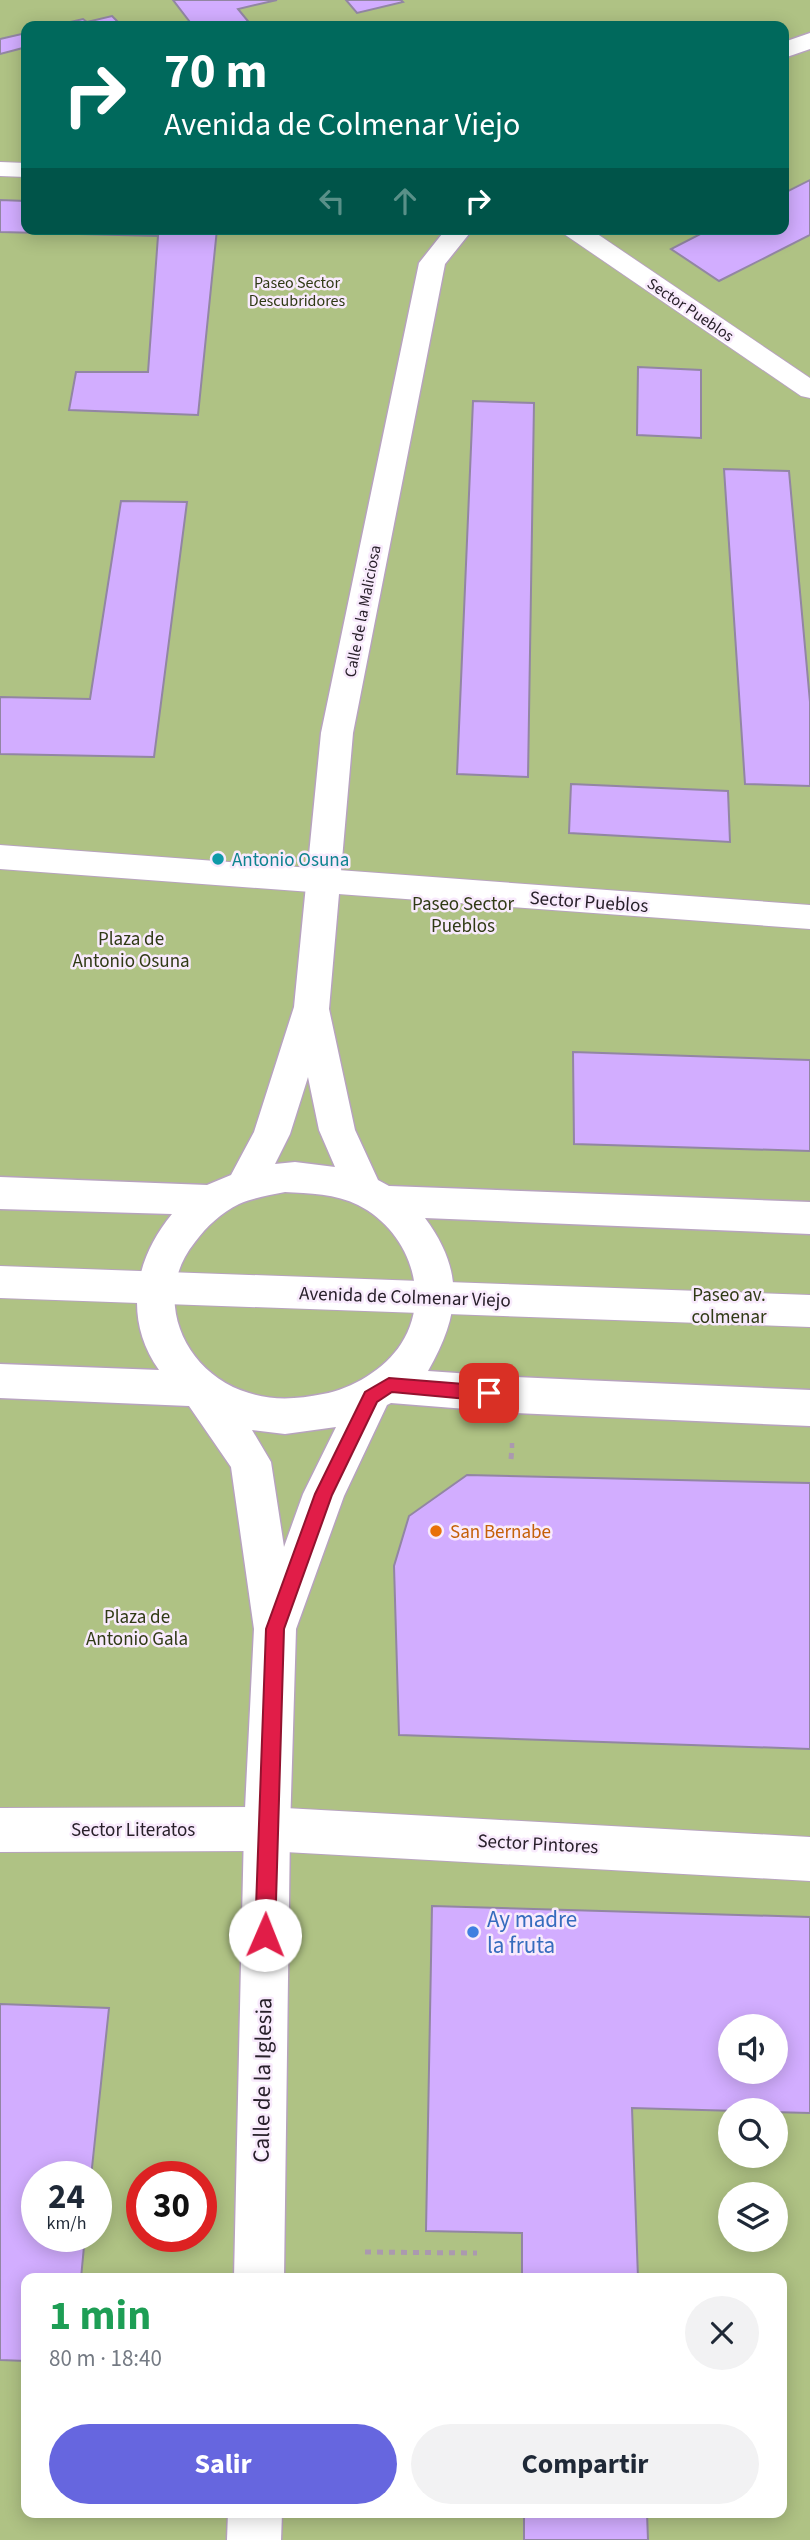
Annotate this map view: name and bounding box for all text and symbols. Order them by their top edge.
text: 70 m [164,37,268,107]
icon: right [49,49,140,140]
text: Avenida de Colmenar Viejo [164,102,520,148]
icon: left [313,182,351,220]
icon: ahead [386,182,424,220]
icon: right [459,182,497,220]
park label: Paseo Sector Descubridores [249,272,345,312]
street label: Sector Pueblos [643,273,738,347]
street label: Calle de la Maliciosa [339,543,387,679]
place label: Antonio Osuna [232,847,349,874]
marker: Antonio Osuna [210,851,226,867]
street label: Sector Pueblos [529,885,649,920]
park label: Paseo Sector Pueblos [412,891,514,940]
park label: Plaza de Antonio Osuna [72,926,190,975]
street label: Avenida de Colmenar Viejo [299,1280,511,1315]
park label: Paseo av. colmenar [691,1282,767,1331]
pin [459,1363,519,1423]
icon: arrive [470,1374,508,1412]
place label: San Bernabe [450,1519,551,1546]
marker: San Bernabe [428,1523,444,1539]
park label: Plaza de Antonio Gala [86,1604,188,1653]
street label: Sector Literatos [71,1817,195,1844]
street label: Sector Pintores [477,1828,599,1861]
position arrow [228,1898,302,1972]
place label: Ay madre la fruta [487,1903,577,1962]
marker: Ay madre la fruta [465,1924,481,1940]
street label: Calle de la Iglesia [245,1997,280,2163]
map controls [718,2014,788,2252]
button: sound [718,2014,788,2084]
button: search [718,2098,788,2168]
speed limit sign: 30 [126,2161,217,2252]
text: 24 [48,2172,85,2222]
button: layers [718,2182,788,2252]
text: km/h [47,2211,86,2236]
text: 1 min [49,2286,151,2346]
button: close [685,2296,759,2370]
text: 80 m · 18:40 [49,2342,162,2375]
button: Salir [49,2424,397,2504]
button: Compartir [411,2424,759,2504]

